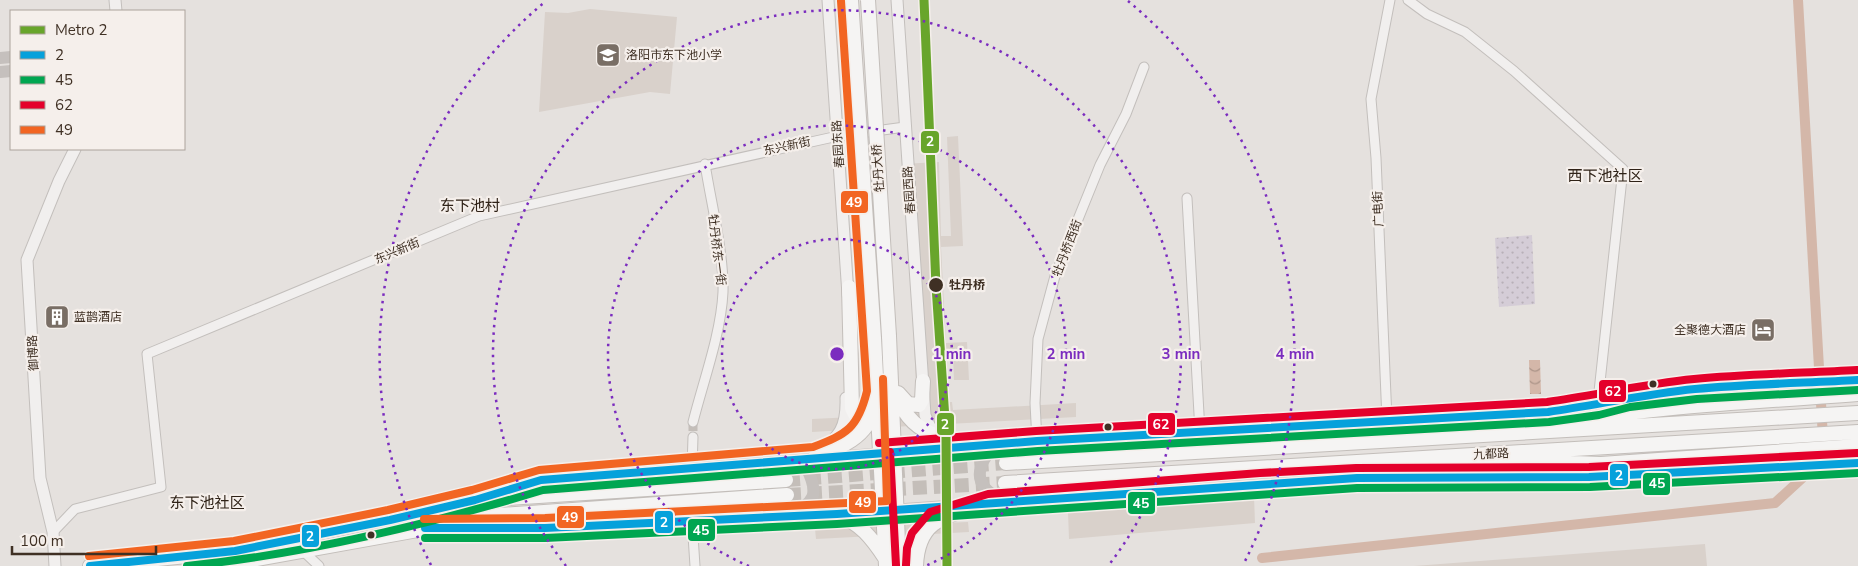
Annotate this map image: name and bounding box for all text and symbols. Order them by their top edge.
legend [10,10,185,150]
text: Metro 2 [55,20,108,40]
school or university icon: 洛阳市东下池小学 [595,42,621,68]
text: 2 [55,45,64,65]
place label: 洛阳市东下池小学 [626,47,722,63]
text: 45 [55,70,73,90]
text: 62 [55,95,73,115]
street label: 春园东路 [828,119,848,169]
text: 49 [55,120,73,140]
line badge: 2 [920,130,940,154]
text: 2 [926,132,934,151]
street label: 东兴新街 [762,133,812,159]
street label: 牡丹大桥 [868,143,888,193]
street label: 春园西路 [899,165,919,215]
district label: 西下池社区 [1567,166,1643,186]
line badge: 49 [840,190,869,214]
street label: 广电街 [1369,191,1387,227]
text: 49 [846,193,862,212]
district label: 东下池村 [440,196,500,216]
street label: 牡丹桥东一街 [705,213,729,287]
street label: 牡丹桥西街 [1049,217,1085,279]
street label: 东兴新街 [372,234,422,268]
marker: 牡丹桥 [927,276,945,294]
place label: 牡丹桥 [949,277,985,293]
building icon: 蓝鹊酒店 [44,304,70,330]
place label: 蓝鹊酒店 [74,309,122,325]
hotel icon: 全聚德大酒店 [1750,317,1776,343]
place label: 全聚德大酒店 [1674,322,1746,338]
street label: 御博路 [24,335,42,371]
text: 1 min [933,344,971,364]
text: 2 min [1047,344,1085,364]
text: 3 min [1162,344,1200,364]
text: 4 min [1276,344,1314,364]
centre of rings [828,345,846,363]
line badge: 62 [1598,379,1627,403]
unlabelled marker [1648,379,1658,389]
text: 62 [1605,382,1621,401]
line badge: 2 [936,412,955,436]
line badge: 62 [1147,412,1176,436]
text: 2 [941,415,949,434]
text: 62 [1153,415,1169,434]
unlabelled marker [1103,422,1113,432]
street label: 九都路 [1473,445,1509,463]
line badge: 2 [1609,463,1629,487]
text: 2 [1615,466,1623,485]
line badge: 45 [1642,472,1671,496]
text: 45 [1649,474,1665,493]
line badge: 49 [848,490,877,514]
line badge: 45 [1127,491,1156,515]
district label: 东下池社区 [169,493,245,513]
text: 49 [855,493,871,512]
text: 45 [1133,494,1149,513]
line badge: 49 [556,505,585,529]
text: 49 [562,508,578,527]
line badge: 2 [654,510,674,534]
text: 2 [660,513,668,532]
line badge: 45 [687,518,716,542]
text: 45 [693,521,709,540]
scale bar [12,524,156,556]
line badge: 2 [301,524,320,548]
text: 2 [306,527,314,546]
unlabelled marker [366,530,376,540]
text: 100 m [20,531,64,551]

